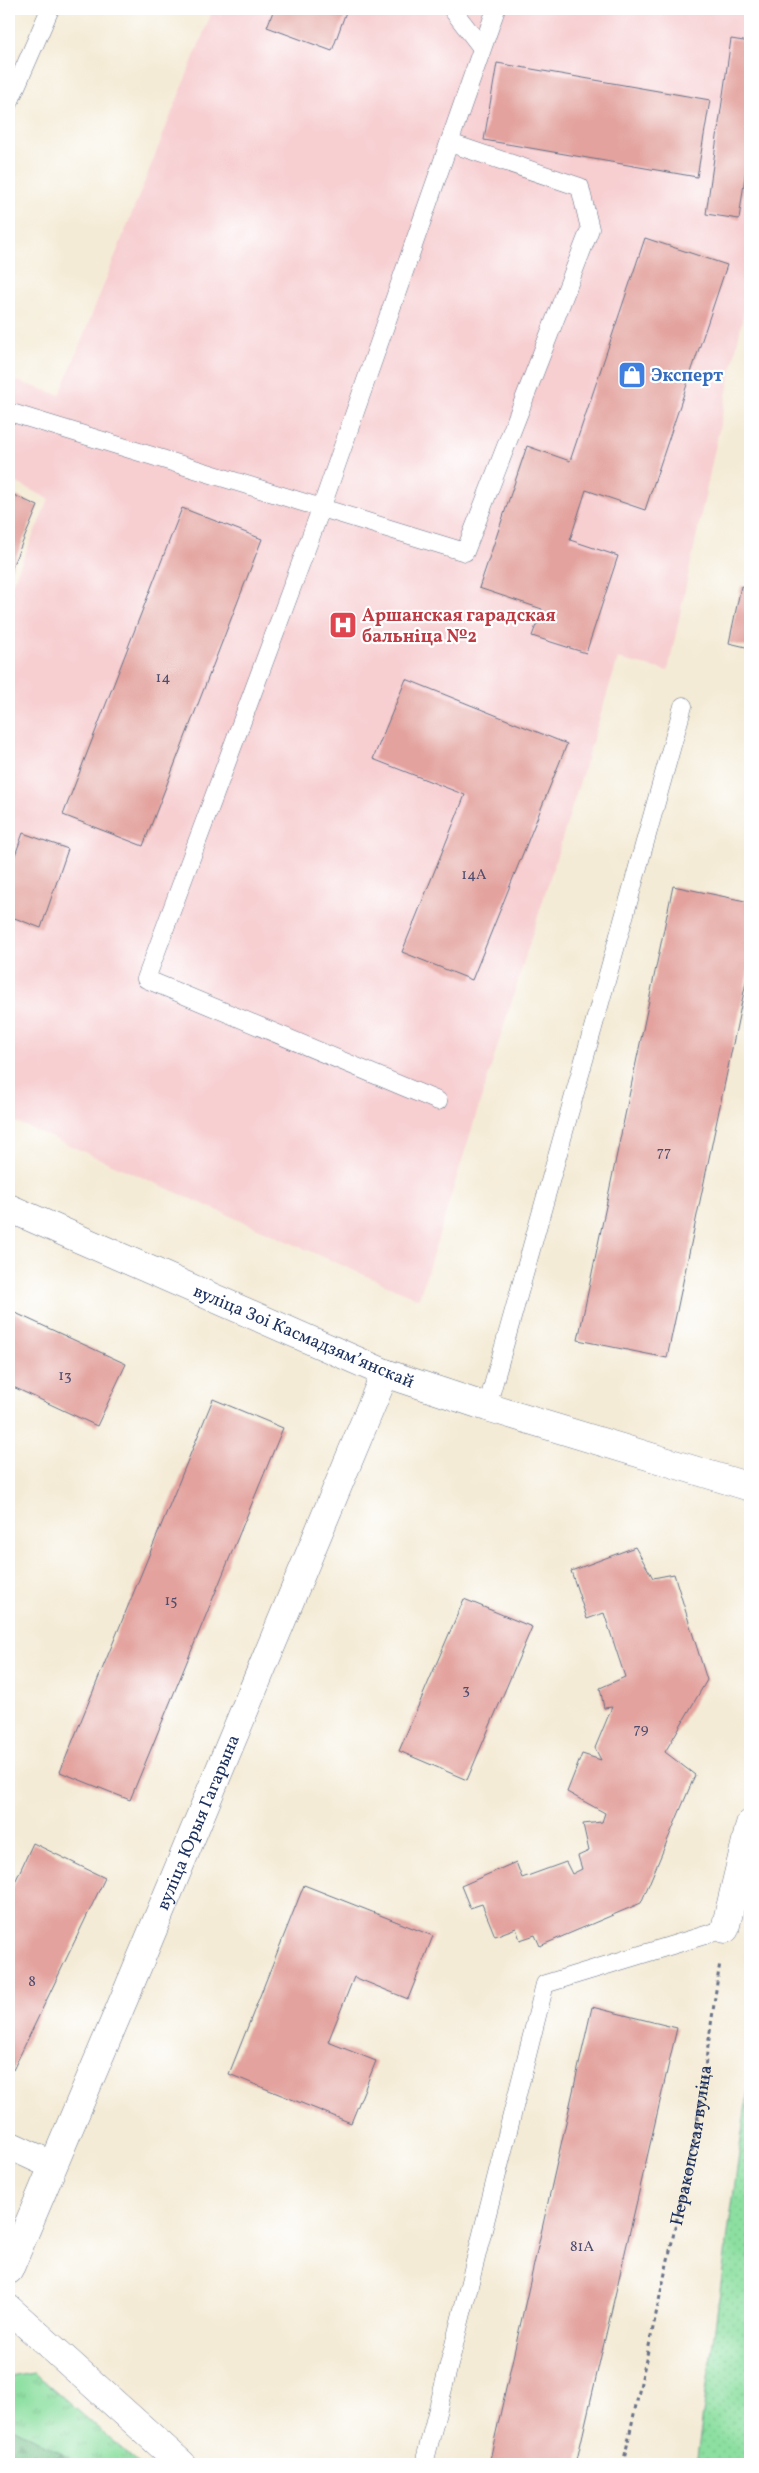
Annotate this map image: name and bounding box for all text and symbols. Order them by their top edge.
shop icon: Эксперт [617,360,647,390]
place label: Эксперт [651,364,723,389]
place label: Аршанская гарадская бальніца №2 [362,604,556,650]
hospital icon: Аршанская гарадская бальніца №2 [328,610,358,640]
house number: 14 [156,668,170,689]
house number: 14А [461,865,487,886]
house number: 77 [657,1142,671,1163]
street label: вуліца Зоі Касмадзямʼянскай [189,1279,418,1395]
house number: 13 [58,1366,72,1387]
house number: 15 [164,1591,178,1612]
house number: 3 [462,1680,470,1701]
house number: 79 [634,1719,649,1740]
street label: вуліца Юрыя Гагарына [151,1731,247,1914]
house number: 8 [28,1972,36,1993]
street label: Перакопская вуліца [665,2063,719,2228]
house number: 81А [570,2237,594,2258]

